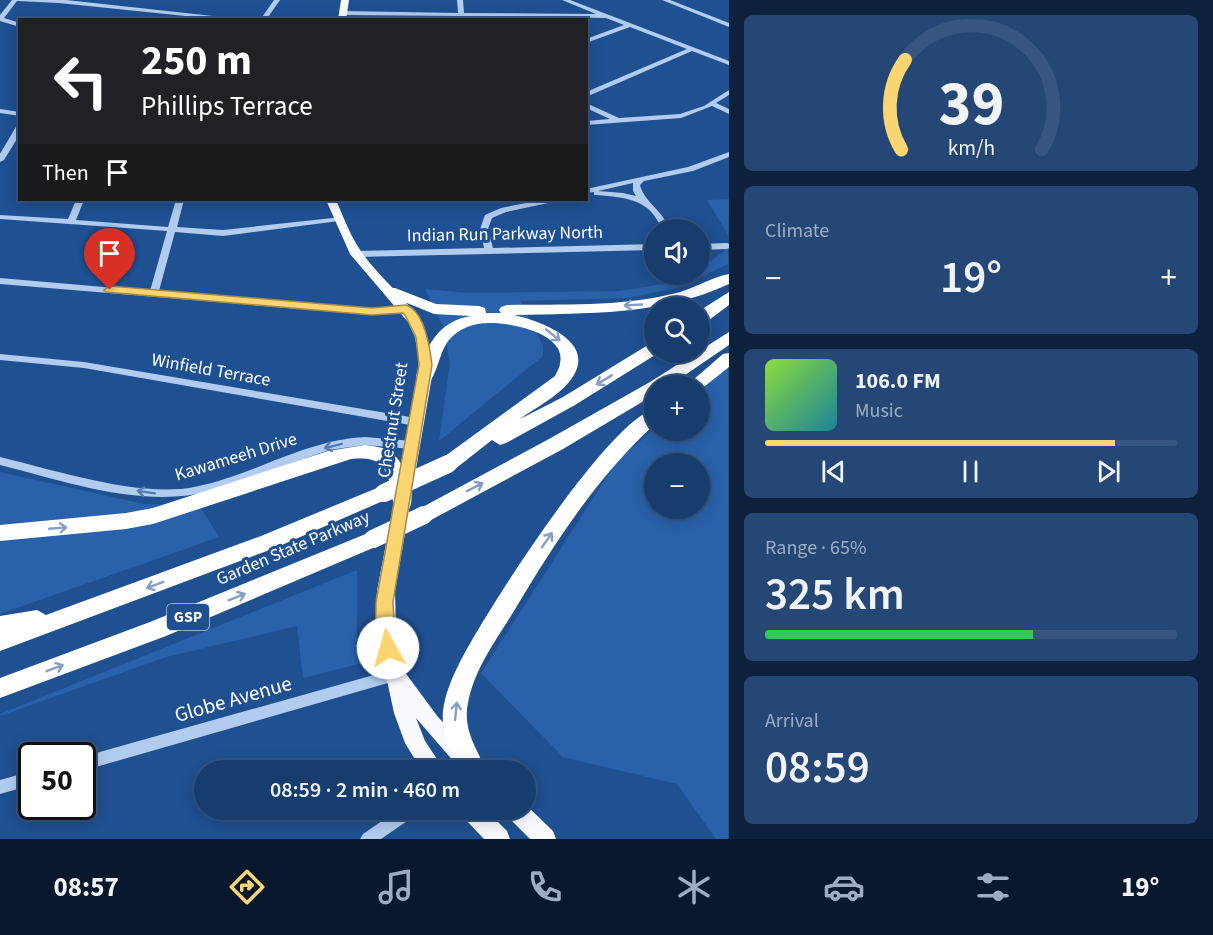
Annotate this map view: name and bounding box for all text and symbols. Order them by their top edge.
text: 250 m [141,31,252,91]
icon: left [42,42,120,120]
text: 39 [938,60,1004,149]
text: Phillips Terrace [141,87,313,126]
text: km/h [947,133,995,164]
icon: arrive [101,156,134,189]
text: Then [42,157,89,189]
text: Climate [765,217,829,245]
map controls [644,219,710,519]
button: sound [644,219,710,285]
street label: Indian Run Parkway North [407,220,603,248]
pin [84,228,135,290]
icon: arrive [93,237,126,270]
text: 19° [940,246,1002,310]
text: − [765,255,781,302]
text: + [1161,255,1177,302]
button: search [644,297,710,363]
one-way arrow [623,299,643,310]
one-way arrow [544,329,560,342]
street label: Winfield Terrace [149,347,273,393]
street label: Chestnut Street [372,360,414,480]
text: 106.0 FM [855,365,941,397]
one-way arrow [596,374,613,386]
button: + [644,375,710,441]
text: Music [855,397,903,425]
street label: Kawameeh Drive [172,427,300,487]
one-way arrow [324,440,343,452]
button: − [644,453,710,519]
icon: previous [817,455,850,488]
icon: pause [954,455,987,488]
icon: next [1092,455,1125,488]
one-way arrow [465,480,483,492]
one-way arrow [137,486,156,497]
street label: Garden State Parkway [212,504,374,592]
one-way arrow [48,522,68,533]
one-way arrow [541,533,553,549]
text: Range · 65% [765,534,866,562]
text: 325 km [765,563,905,627]
one-way arrow [146,580,164,591]
one-way arrow [227,591,245,602]
road number: GSP [167,604,209,630]
position arrow [356,616,420,680]
one-way arrow [45,661,64,672]
street label: Globe Avenue [171,668,295,730]
one-way arrow [451,702,462,722]
text: Arrival [765,707,819,735]
text: 08:59 [765,736,870,800]
speed limit sign: 50 [18,742,96,820]
text: 08:59 · 2 min · 460 m [270,774,460,806]
icon: directions [226,866,268,908]
icon: music [375,866,417,908]
icon: phone [524,866,566,908]
icon: climate [673,866,715,908]
icon: car [823,866,865,908]
icon: filters [972,866,1014,908]
text: 08:57 [54,868,119,907]
text: 19° [1121,868,1159,907]

